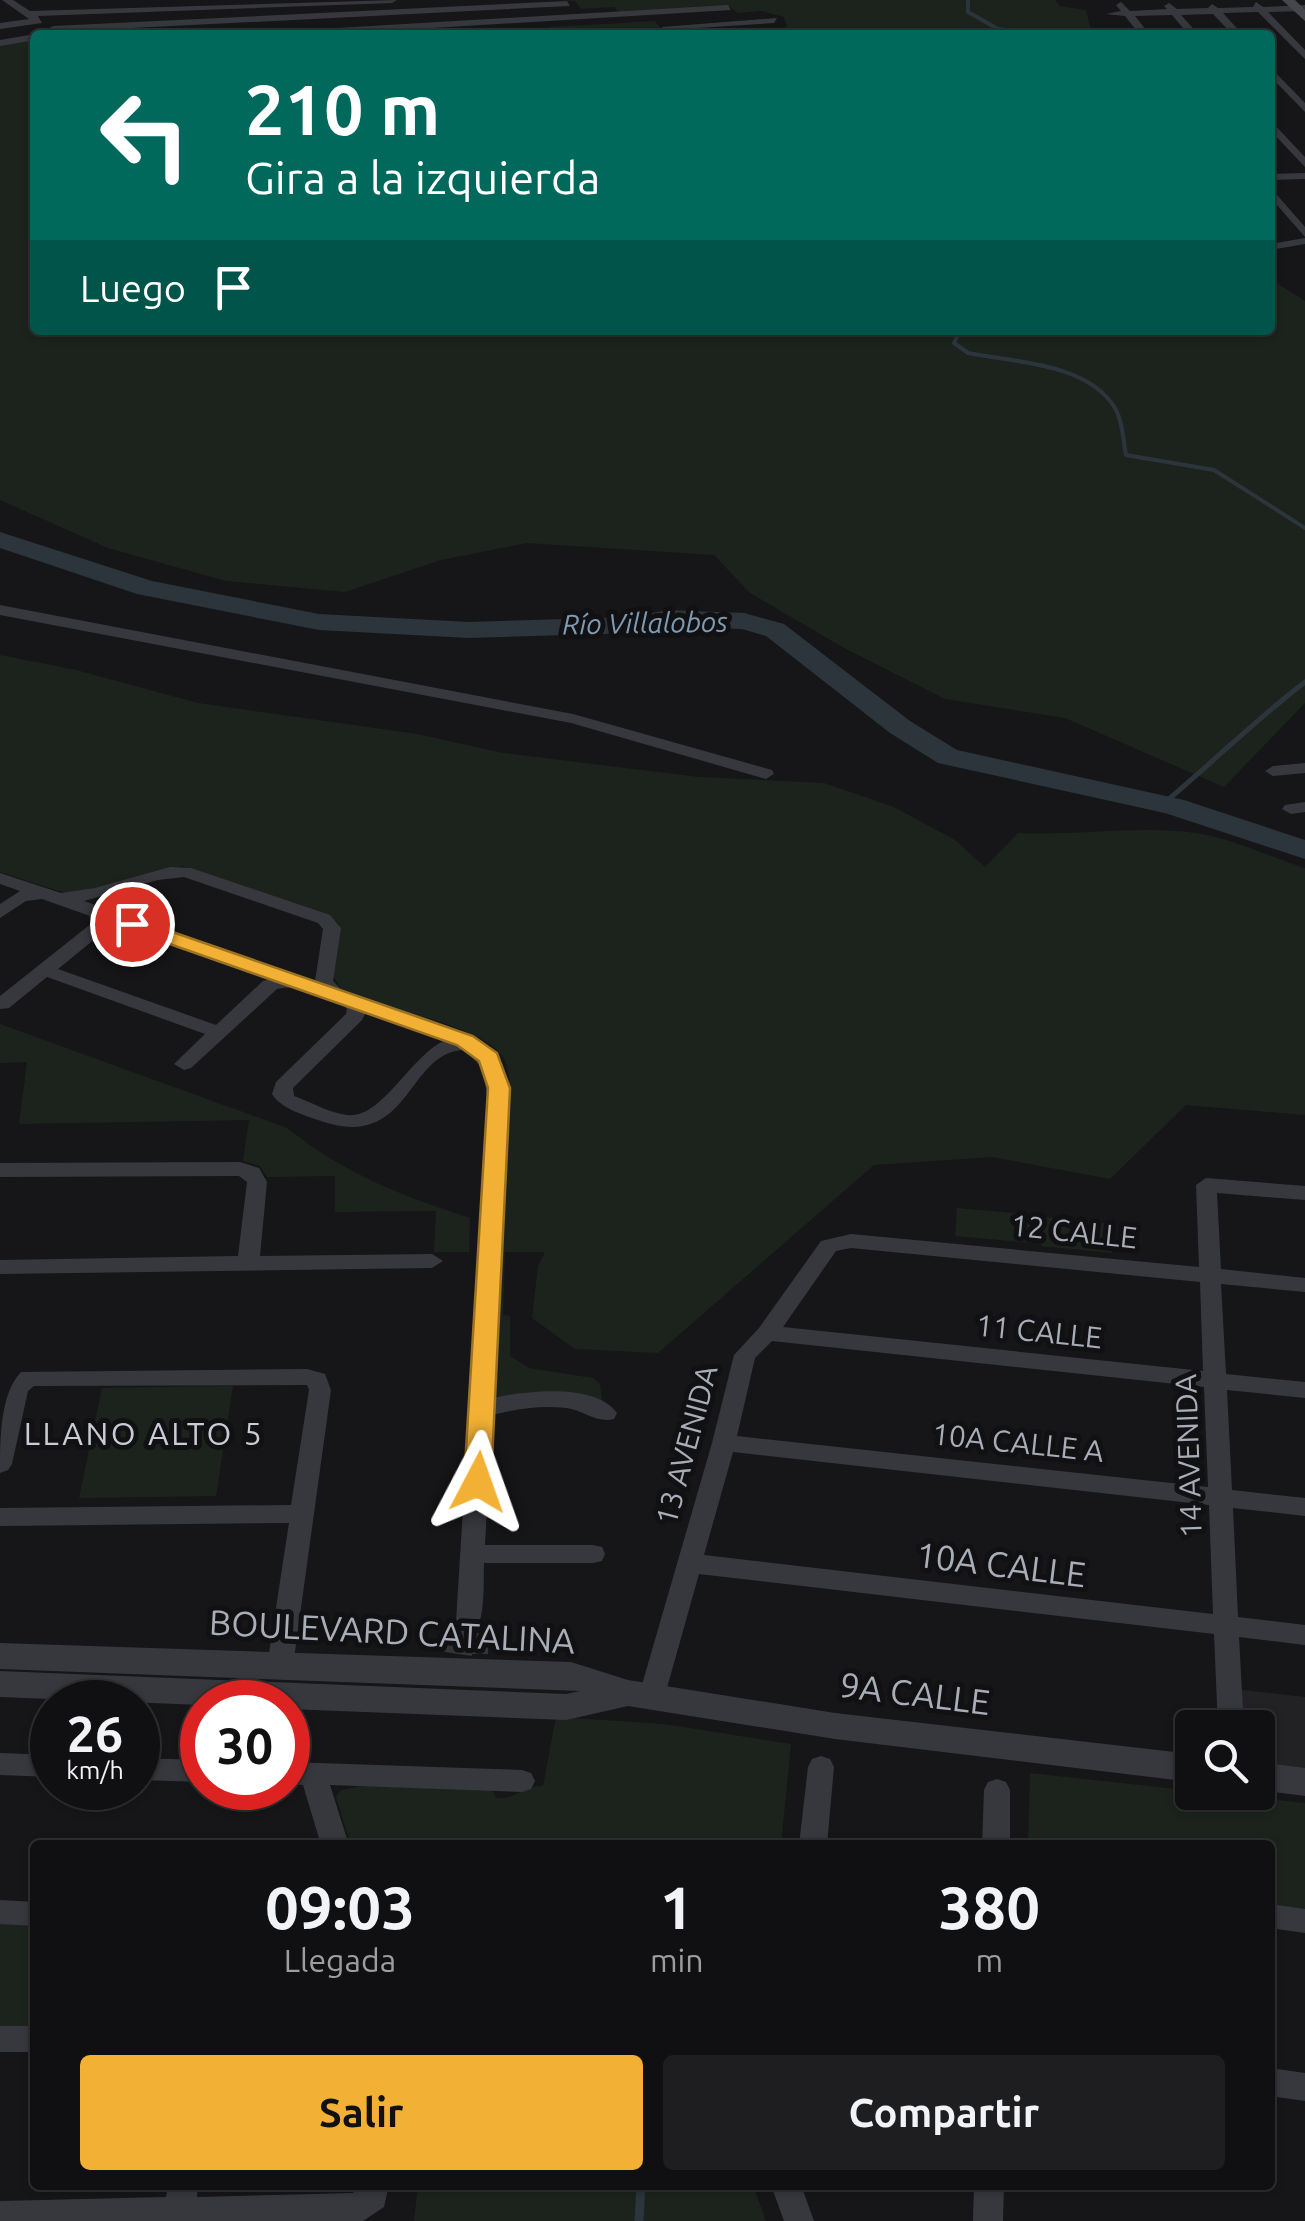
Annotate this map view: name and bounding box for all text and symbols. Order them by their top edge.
icon: left [80,70,210,200]
text: 210 m [245,70,440,148]
text: Gira a la izquierda [245,152,601,203]
icon: arrive [206,260,261,315]
text: Luego [80,267,186,309]
water label: Río Villalobos [562,606,728,639]
pin [90,882,175,967]
icon: arrive [105,897,160,952]
street label: 12 CALLE [1009,1207,1139,1255]
street label: 11 CALLE [974,1307,1104,1355]
street label: 13 AVENIDA [648,1361,724,1528]
street label: 14 AVENIDA [1168,1373,1208,1539]
district label: LLANO ALTO 5 [24,1415,264,1451]
street label: 10A CALLE A [931,1416,1106,1468]
position arrow [426,1430,530,1534]
street label: 10A CALLE [914,1534,1088,1594]
street label: BOULEVARD CATALINA [208,1601,576,1661]
street label: 9A CALLE [838,1664,992,1722]
speed limit sign: 30 [180,1680,310,1810]
text: 26 [67,1705,123,1761]
map controls [1175,1710,1275,1810]
button: search [1175,1710,1275,1810]
text: km/h [66,1756,124,1784]
text: 09:03 [265,1873,415,1940]
text: 1 [660,1873,694,1940]
text: 380 [939,1873,1040,1940]
text: Llegada [284,1942,396,1978]
text: min [650,1942,704,1978]
text: m [975,1942,1003,1978]
button: Salir [80,2055,643,2170]
button: Compartir [663,2055,1225,2170]

